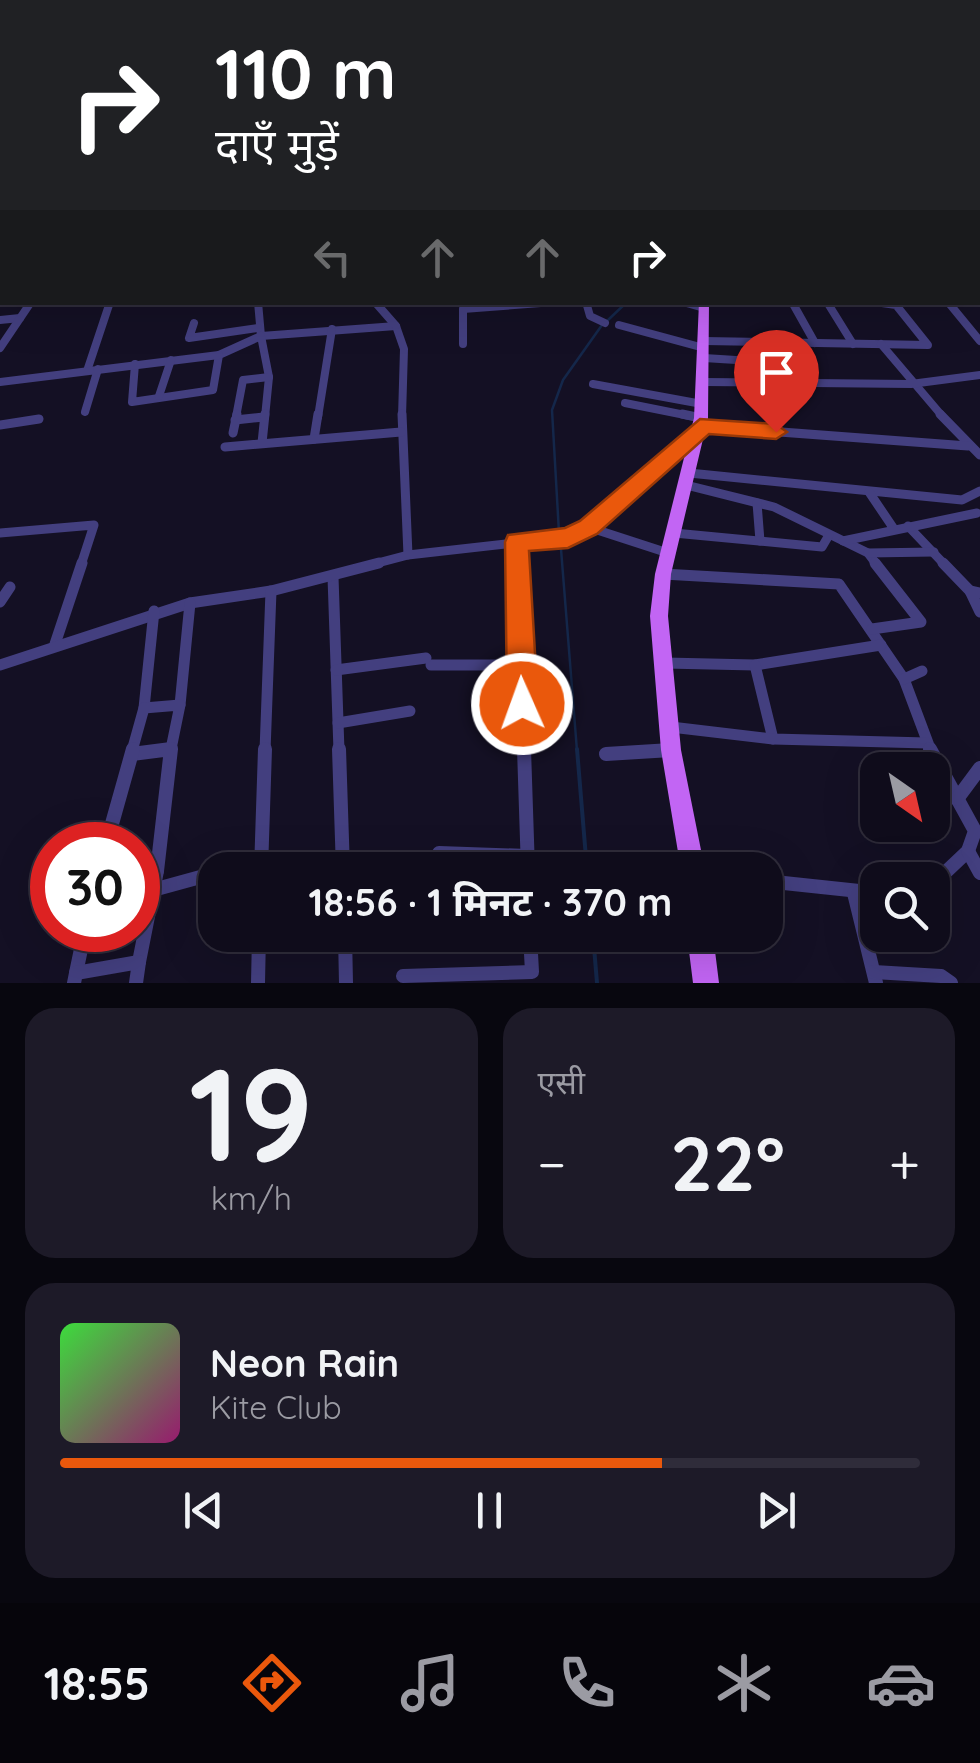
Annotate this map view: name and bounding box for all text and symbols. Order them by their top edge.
text: 110 m [215,29,397,117]
icon: right [50,40,180,170]
text: दाएँ मुड़ें [215,116,339,172]
icon: left [305,230,360,285]
icon: ahead [410,230,465,285]
icon: ahead [515,230,570,285]
icon: right [620,230,675,285]
pin [734,330,819,433]
icon: arrive [749,345,804,400]
position arrow [470,652,574,756]
north arrow [860,752,950,842]
map controls [860,752,950,952]
speed limit sign: 30 [30,822,160,952]
button: search [860,862,950,952]
text: 18:56 · 1 मिनट · 370 m [309,878,672,926]
text: 19 [189,1031,313,1194]
text: एसी [538,1062,585,1102]
text: 22° [670,1116,785,1210]
text: − [538,1129,566,1198]
text: + [889,1129,920,1198]
text: km/h [211,1178,292,1218]
text: Neon Rain [210,1339,399,1387]
text: Kite Club [210,1387,342,1427]
icon: previous [176,1483,231,1538]
icon: pause [462,1483,517,1538]
icon: next [749,1483,804,1538]
icon: directions [237,1648,307,1718]
icon: music [395,1648,465,1718]
icon: phone [552,1648,622,1718]
icon: climate [709,1648,779,1718]
icon: car [866,1648,936,1718]
text: 18:55 [44,1655,150,1711]

